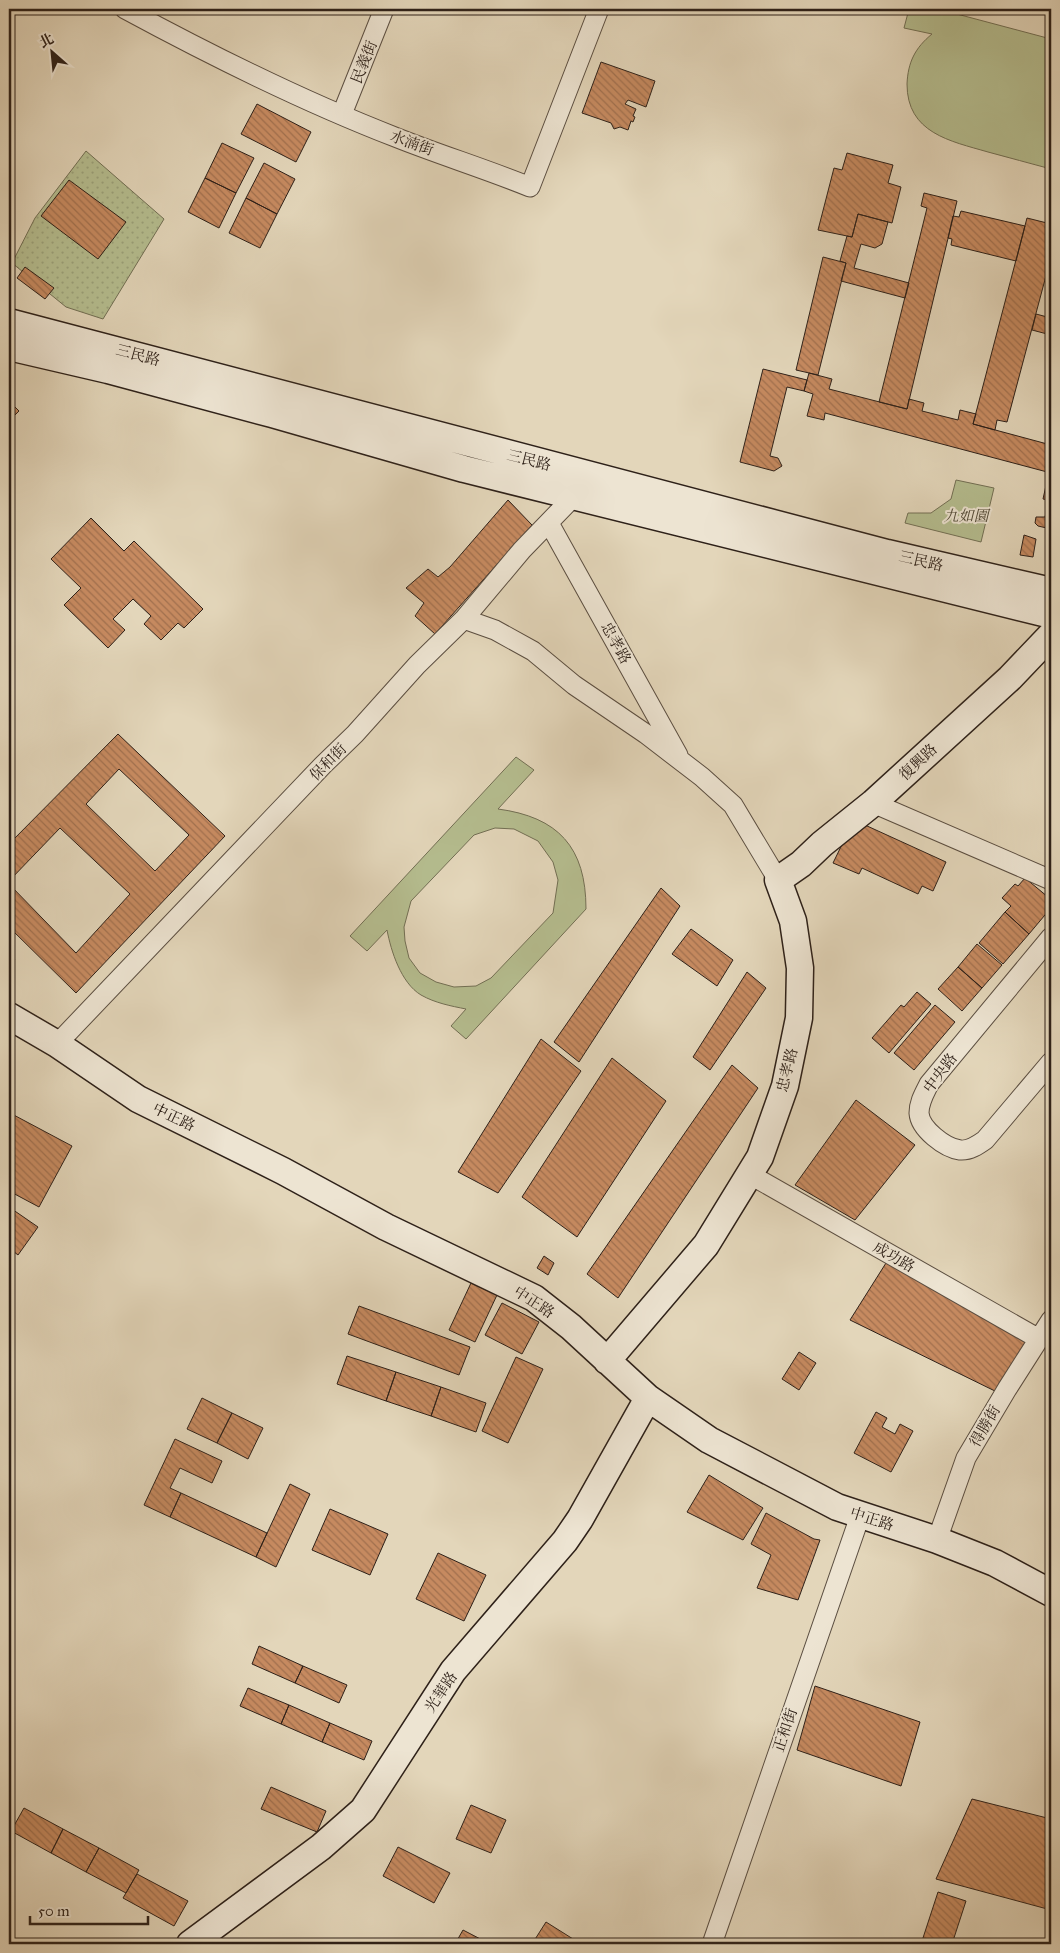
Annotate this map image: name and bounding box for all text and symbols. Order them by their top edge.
north arrow [28,28,78,78]
text: 北 [36,30,56,52]
street label: 民義街 [347,38,381,86]
street label: 水湳街 [388,127,436,159]
street label: 三民路 [114,340,162,370]
street label: 三民路 [505,446,553,474]
park label: 九如園 [943,507,990,525]
street label: 三民路 [897,547,945,575]
street label: 忠孝路 [597,619,635,667]
street label: 保和街 [306,740,350,784]
street label: 復興路 [895,740,941,784]
street label: 忠孝路 [773,1046,801,1094]
street label: 中央路 [919,1050,961,1096]
street label: 中正路 [150,1099,198,1135]
street label: 成功路 [870,1238,918,1276]
street label: 中正路 [510,1282,558,1322]
street label: 得勝街 [966,1402,1004,1450]
street label: 中正路 [848,1503,896,1535]
street label: 光華路 [421,1668,461,1716]
street label: 正和街 [769,1706,801,1754]
scale bar [30,1893,148,1925]
text: 50 m [38,1902,70,1920]

